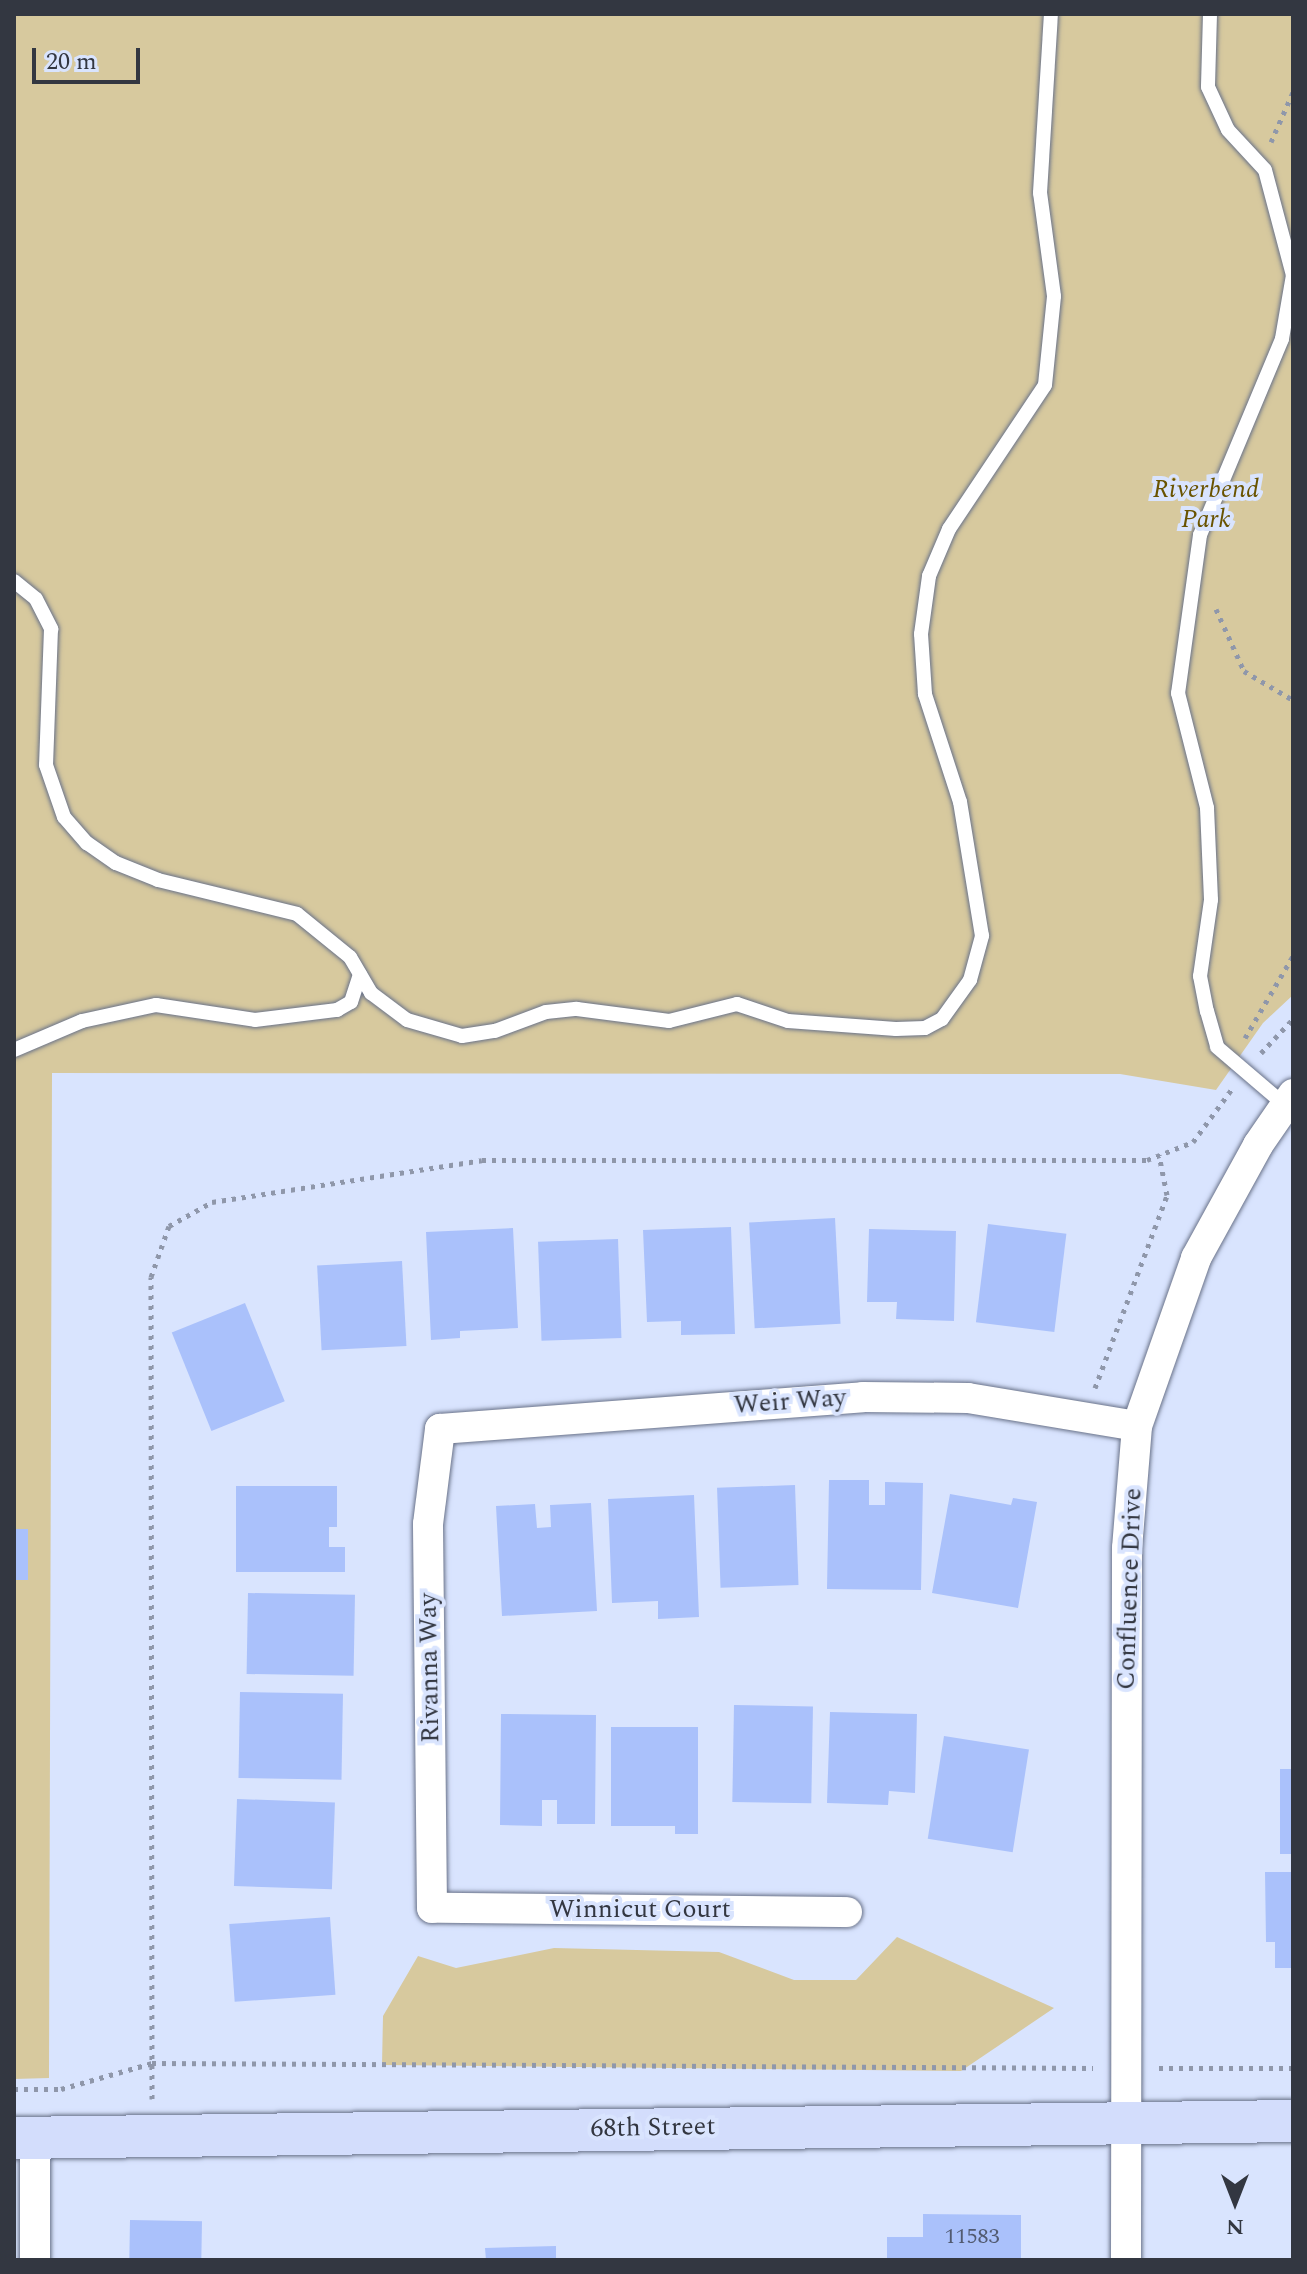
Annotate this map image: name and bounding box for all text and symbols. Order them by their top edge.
scale bar [36,32,144,82]
text: 20 m [46,44,97,80]
park label: Riverbend Park [1153,474,1259,536]
street label: Weir Way [733,1383,847,1421]
street label: Confluence Drive [1111,1488,1149,1690]
street label: Rivanna Way [413,1593,447,1743]
street label: Winnicut Court [549,1894,731,1926]
street label: 68th Street [590,2111,716,2145]
north arrow [1195,2162,1275,2242]
text: N [1226,2210,1244,2243]
house number: 11583 [945,2224,999,2250]

